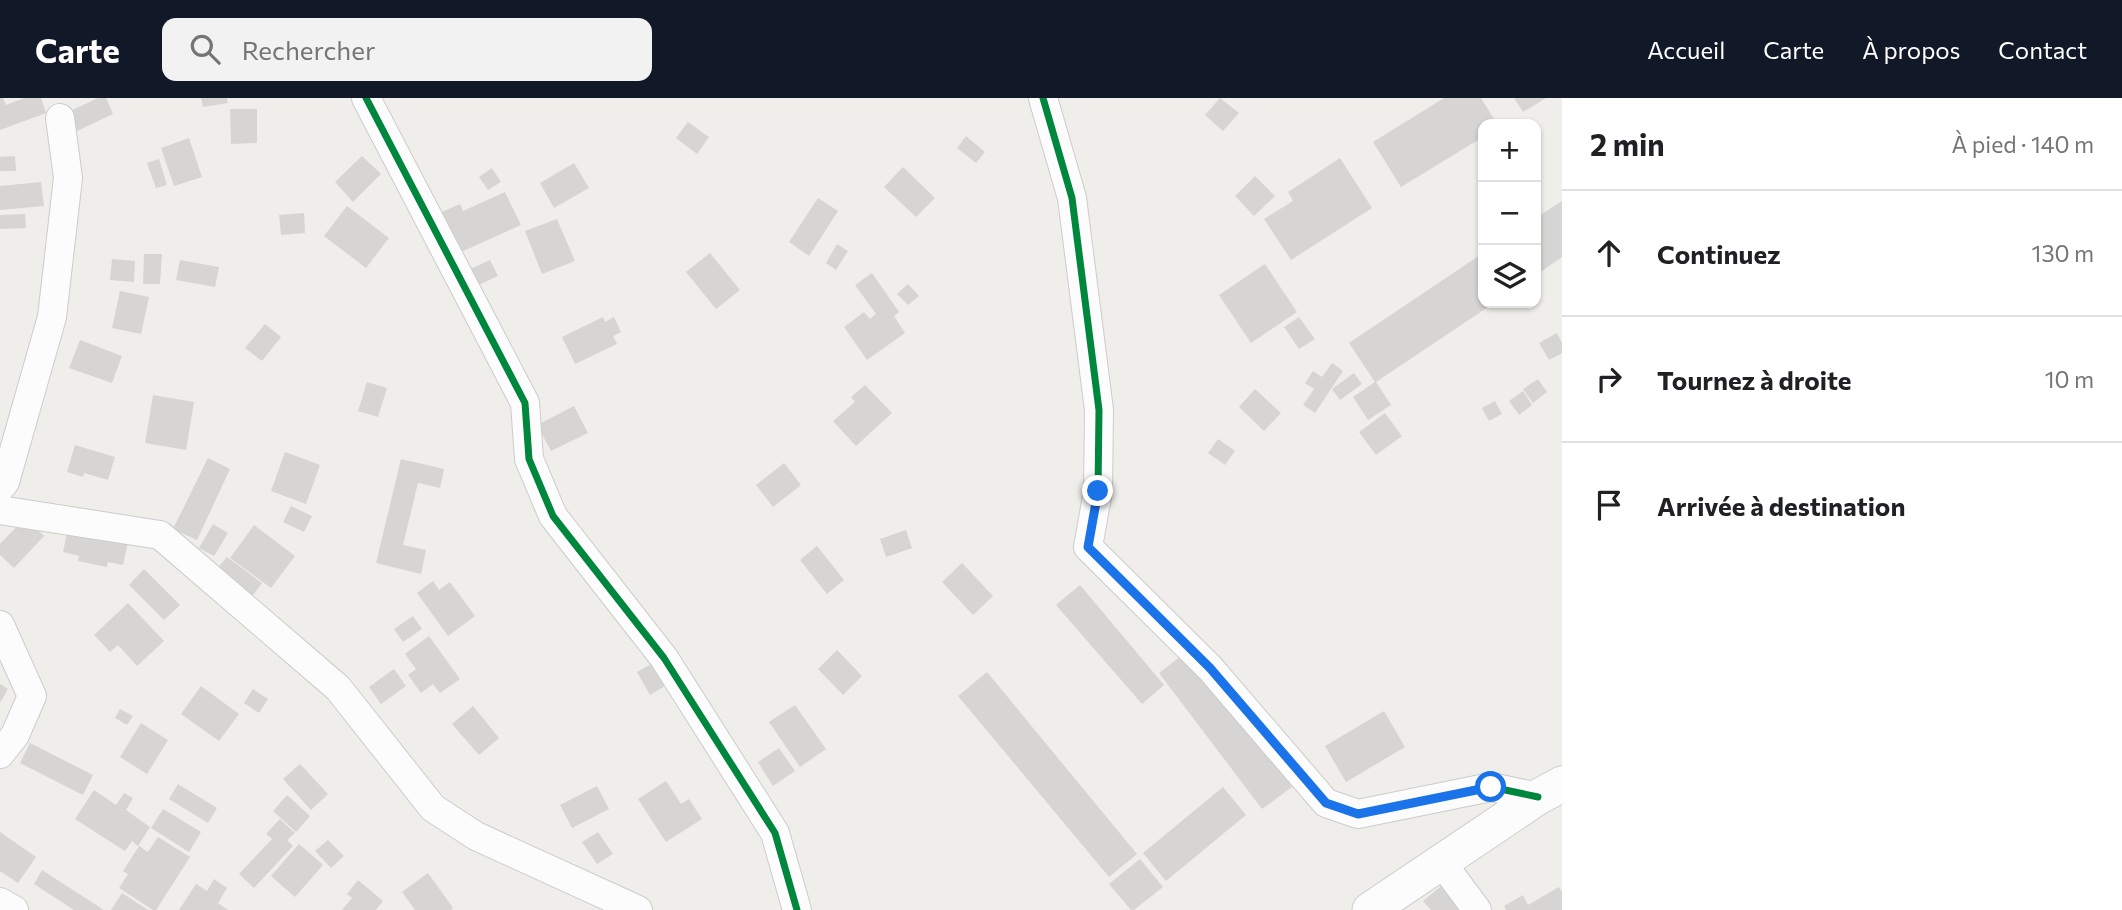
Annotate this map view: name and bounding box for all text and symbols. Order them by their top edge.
search box [162,18,652,81]
text: Carte [35,29,120,70]
icon: search [186,30,224,68]
text: Rechercher [242,34,375,65]
text: Accueil [1647,35,1725,64]
text: Carte [1763,35,1824,64]
text: À propos [1862,35,1960,64]
text: Contact [1998,35,2087,64]
map controls [1478,119,1541,308]
button: + [1478,119,1541,182]
text: 2 min [1590,125,1665,162]
text: À pied · 140 m [1951,130,2094,158]
button: − [1478,182,1541,245]
icon: ahead [1590,234,1628,272]
text: Continuez [1657,238,1781,269]
text: 130 m [2032,239,2094,267]
button: layers [1478,245,1541,308]
icon: right [1590,360,1628,398]
text: Tournez à droite [1657,364,1852,395]
text: 10 m [2045,365,2094,393]
route end [1082,475,1113,506]
icon: arrive [1590,486,1628,524]
text: Arrivée à destination [1657,490,1905,521]
route start [1475,771,1506,802]

